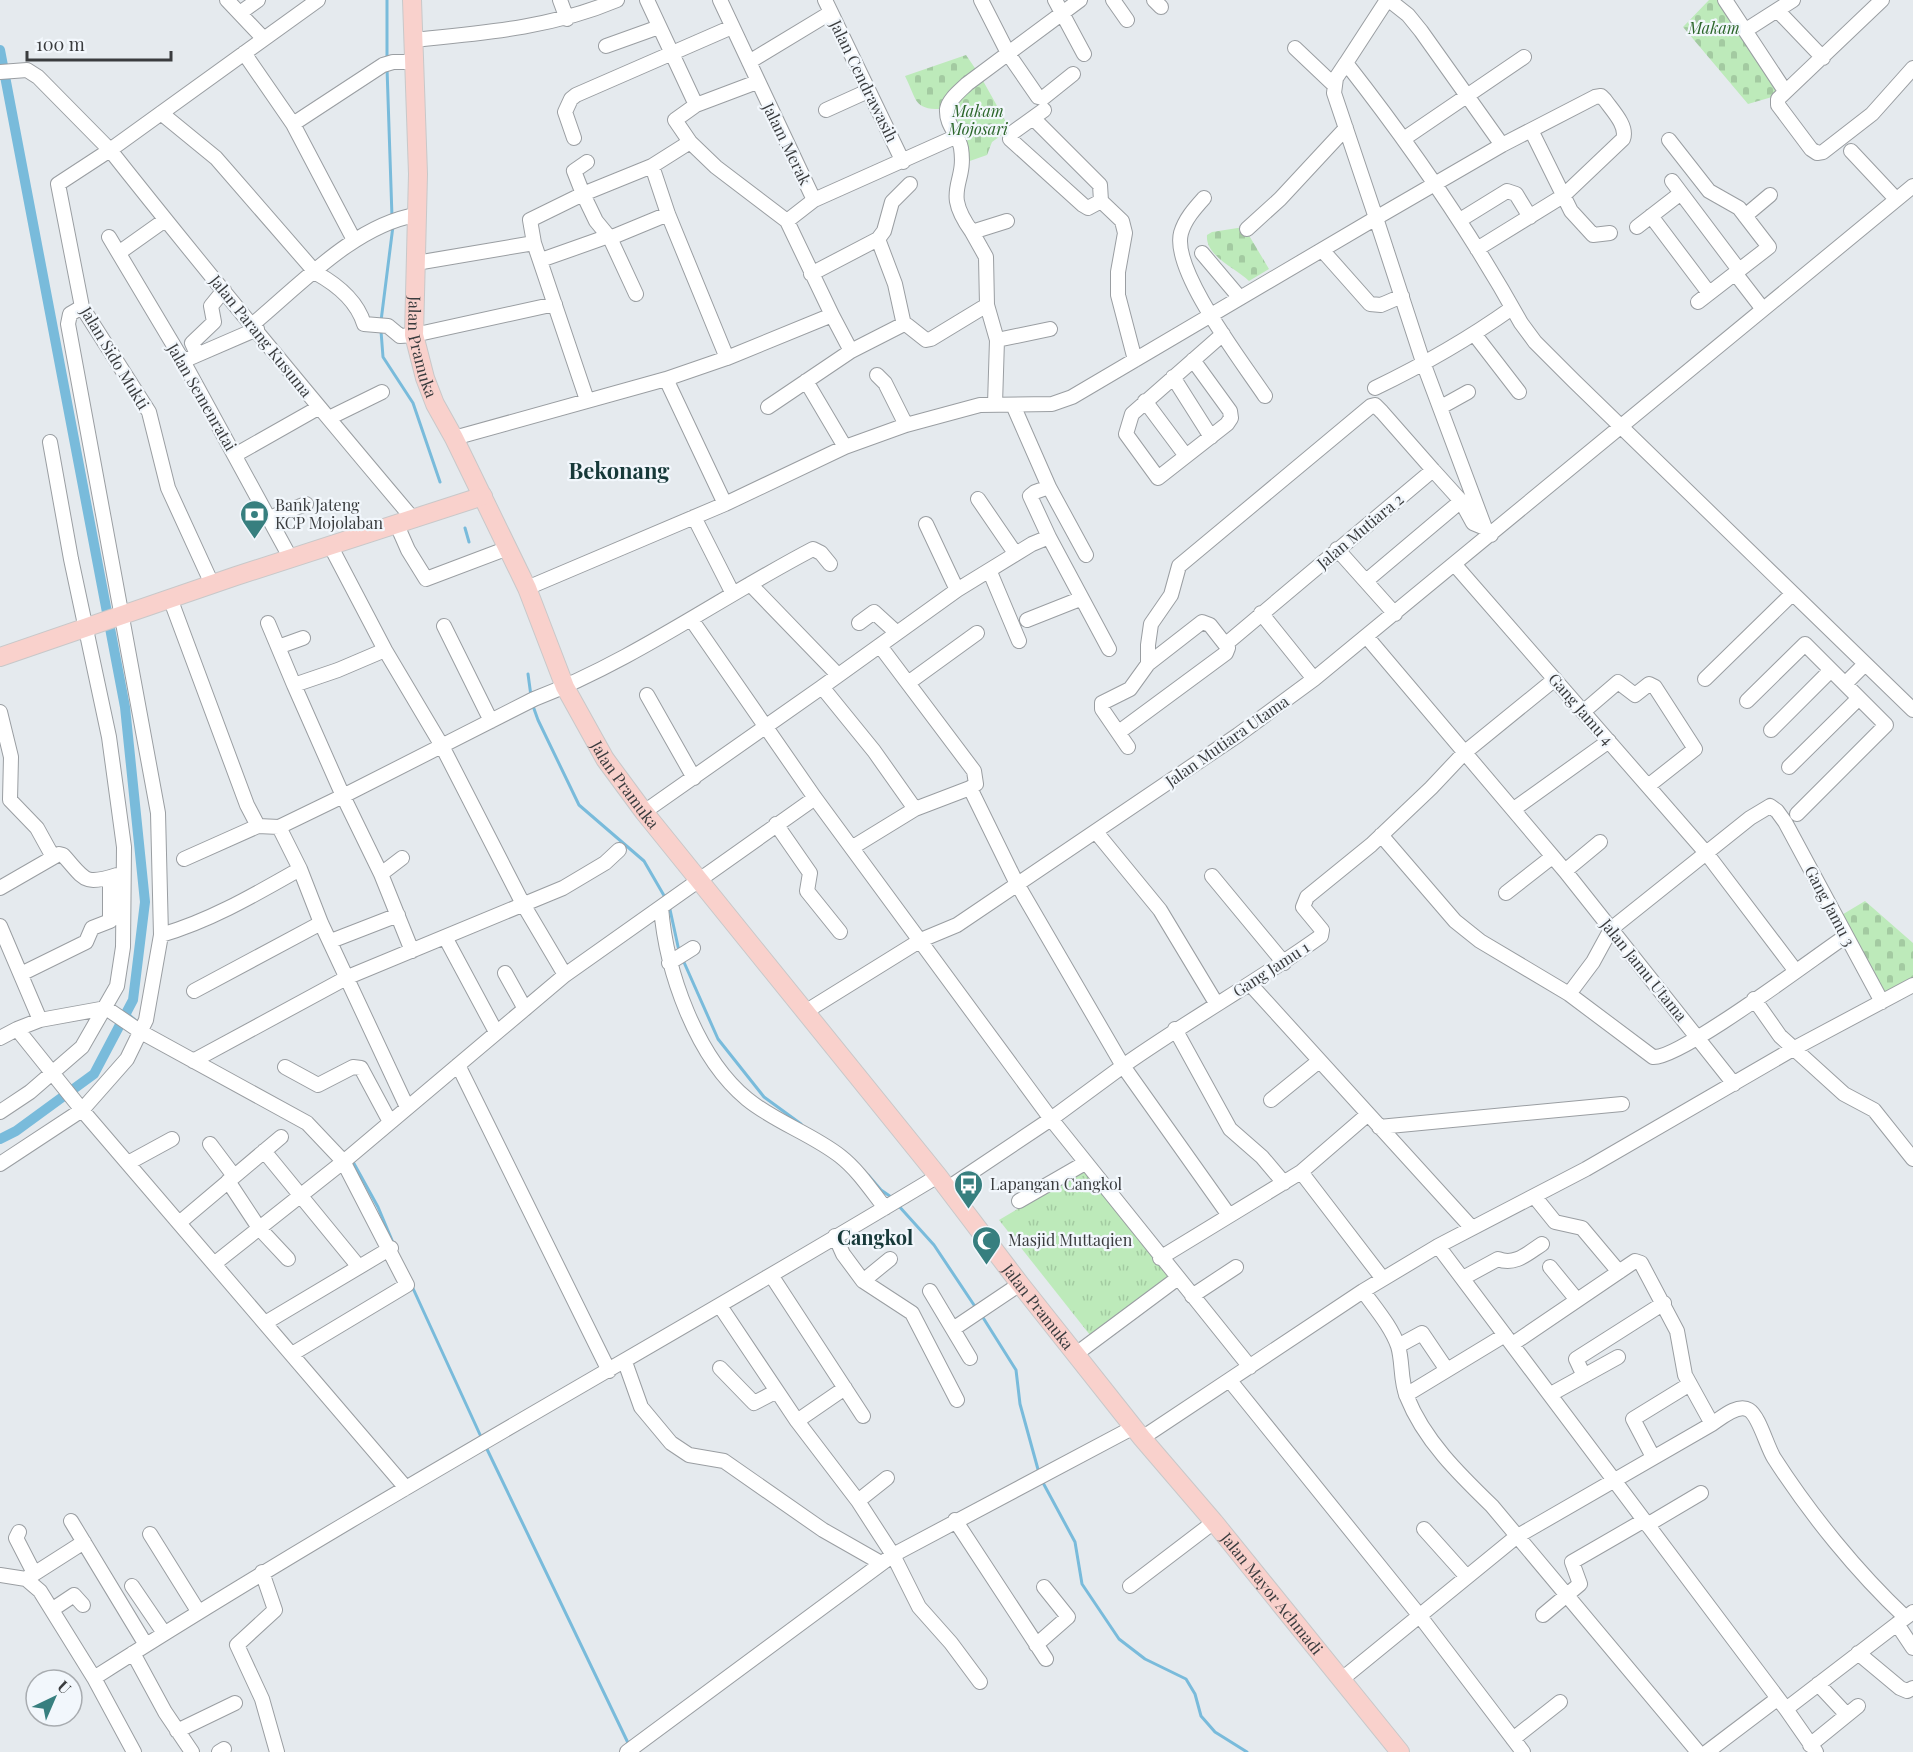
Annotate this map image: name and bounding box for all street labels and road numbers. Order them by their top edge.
street label: Jalan Cendrawasih [825,15,903,146]
street label: Jalam Merak [758,98,817,189]
street label: Jalan Parang Kusuma [205,269,317,401]
street label: Jalan Pramuka [404,295,443,400]
street label: Jalan Sido Mukti [76,302,155,413]
street label: Jalan Semenratai [163,338,242,455]
street label: Jalan Mutiara 2 [1311,488,1407,574]
street label: Gang Jamu 4 [1544,668,1619,749]
street label: Jalan Mutiara Utama [1160,690,1293,792]
street label: Jalan Pramuka [586,736,664,833]
street label: Gang Jamu 3 [1800,862,1860,950]
street label: Jalan Jamu Utama [1596,913,1692,1025]
street label: Gang Jamu 1 [1228,936,1313,1001]
street label: Jalan Pramuka [998,1259,1079,1354]
street label: Jalan Mayor Achmadi [1216,1527,1328,1659]

